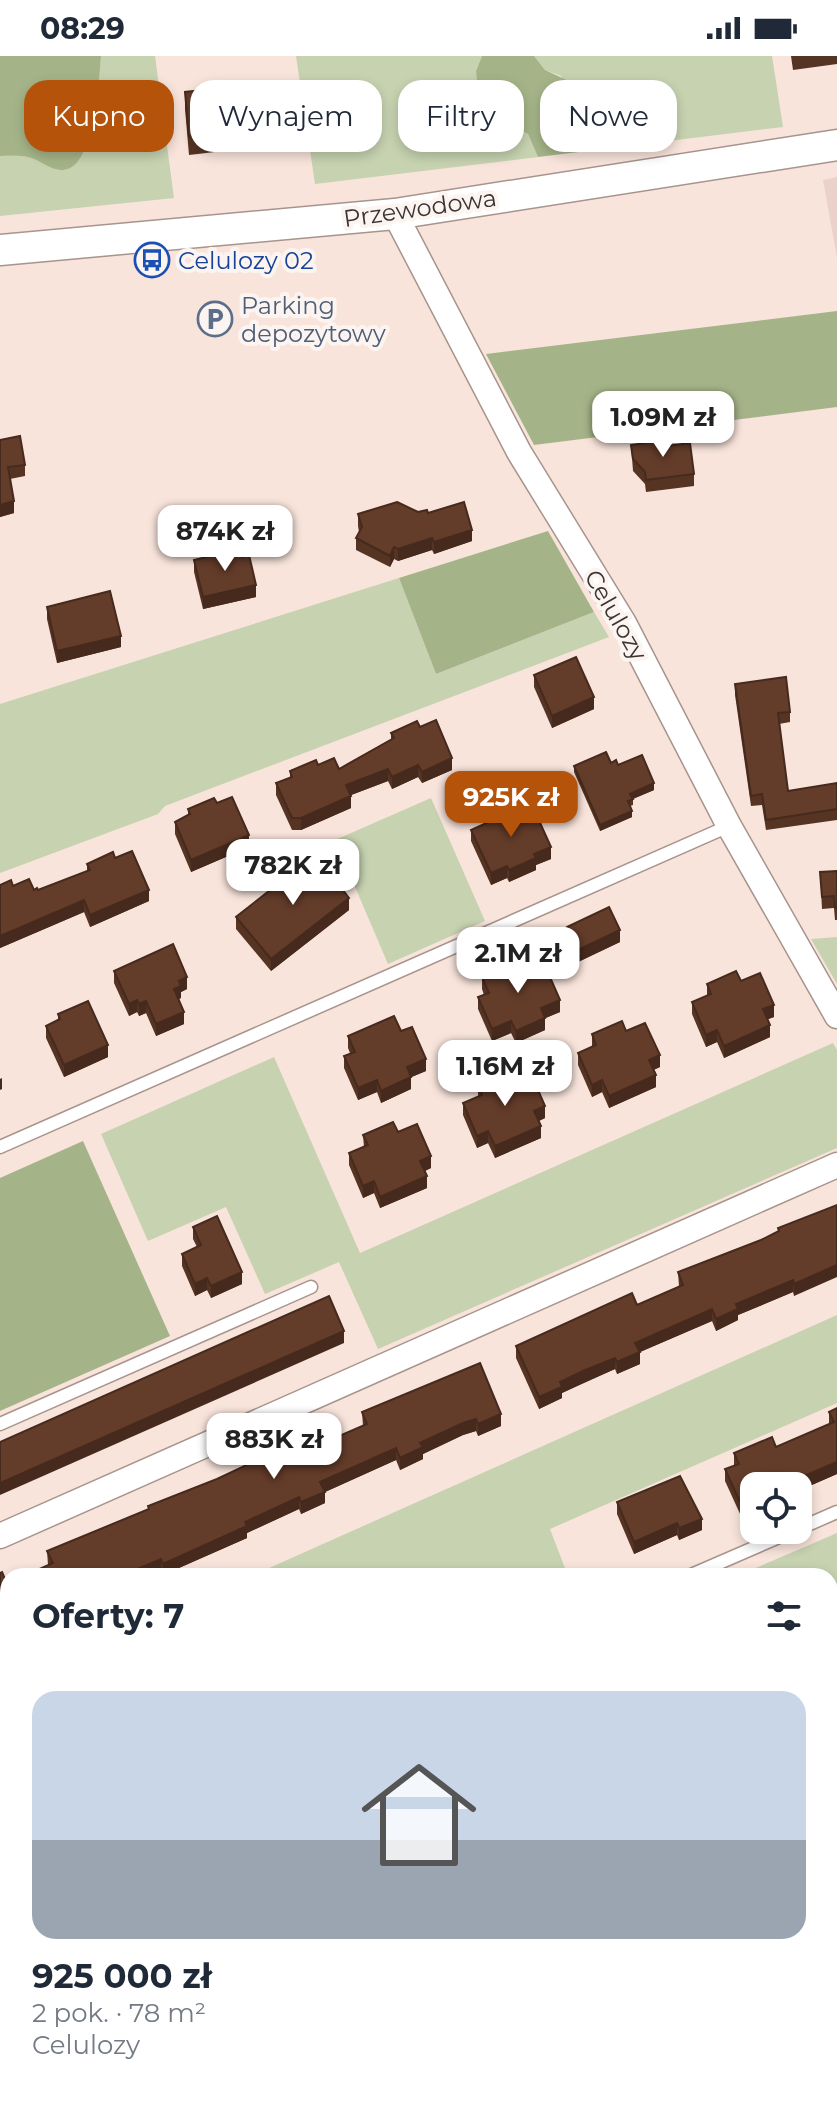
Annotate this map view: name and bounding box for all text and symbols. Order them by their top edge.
text: 08:29 [40,10,125,47]
chip: Kupno [24,80,174,152]
chip: Wynajem [190,80,382,152]
chip: Filtry [398,80,524,152]
chip: Nowe [540,80,677,152]
street label: Przewodowa [342,183,498,233]
bus stop icon: Celulozy 02 [133,241,171,279]
place label: Celulozy 02 [178,246,314,275]
place label: Parking depozytowy [241,291,386,348]
parking icon: Parking depozytowy [196,300,234,338]
pin: 1.09M zł [580,391,746,459]
text: 1.09M zł [610,401,716,433]
pin: 874K zł [151,505,299,573]
text: 874K zł [176,515,274,547]
street label: Celulozy [579,565,653,665]
pin: 925K zł [437,771,585,839]
text: 925K zł [463,781,559,813]
pin: 782K zł [219,839,367,907]
text: 782K zł [244,849,342,881]
pin: 2.1M zł [444,927,592,995]
text: 2.1M zł [475,937,562,969]
pin: 1.16M zł [422,1040,588,1108]
text: 1.16M zł [456,1050,554,1082]
pin: 883K zł [200,1413,348,1481]
text: 883K zł [225,1423,323,1455]
map controls [740,1472,812,1544]
button: locate [740,1472,812,1544]
icon: filters [762,1594,806,1638]
text: Oferty: 7 [32,1595,184,1637]
icon: home [347,1743,491,1887]
text: 925 000 zł [32,1955,212,1997]
text: 2 pok. · 78 m² [32,1997,206,2029]
text: Celulozy [32,2029,140,2061]

